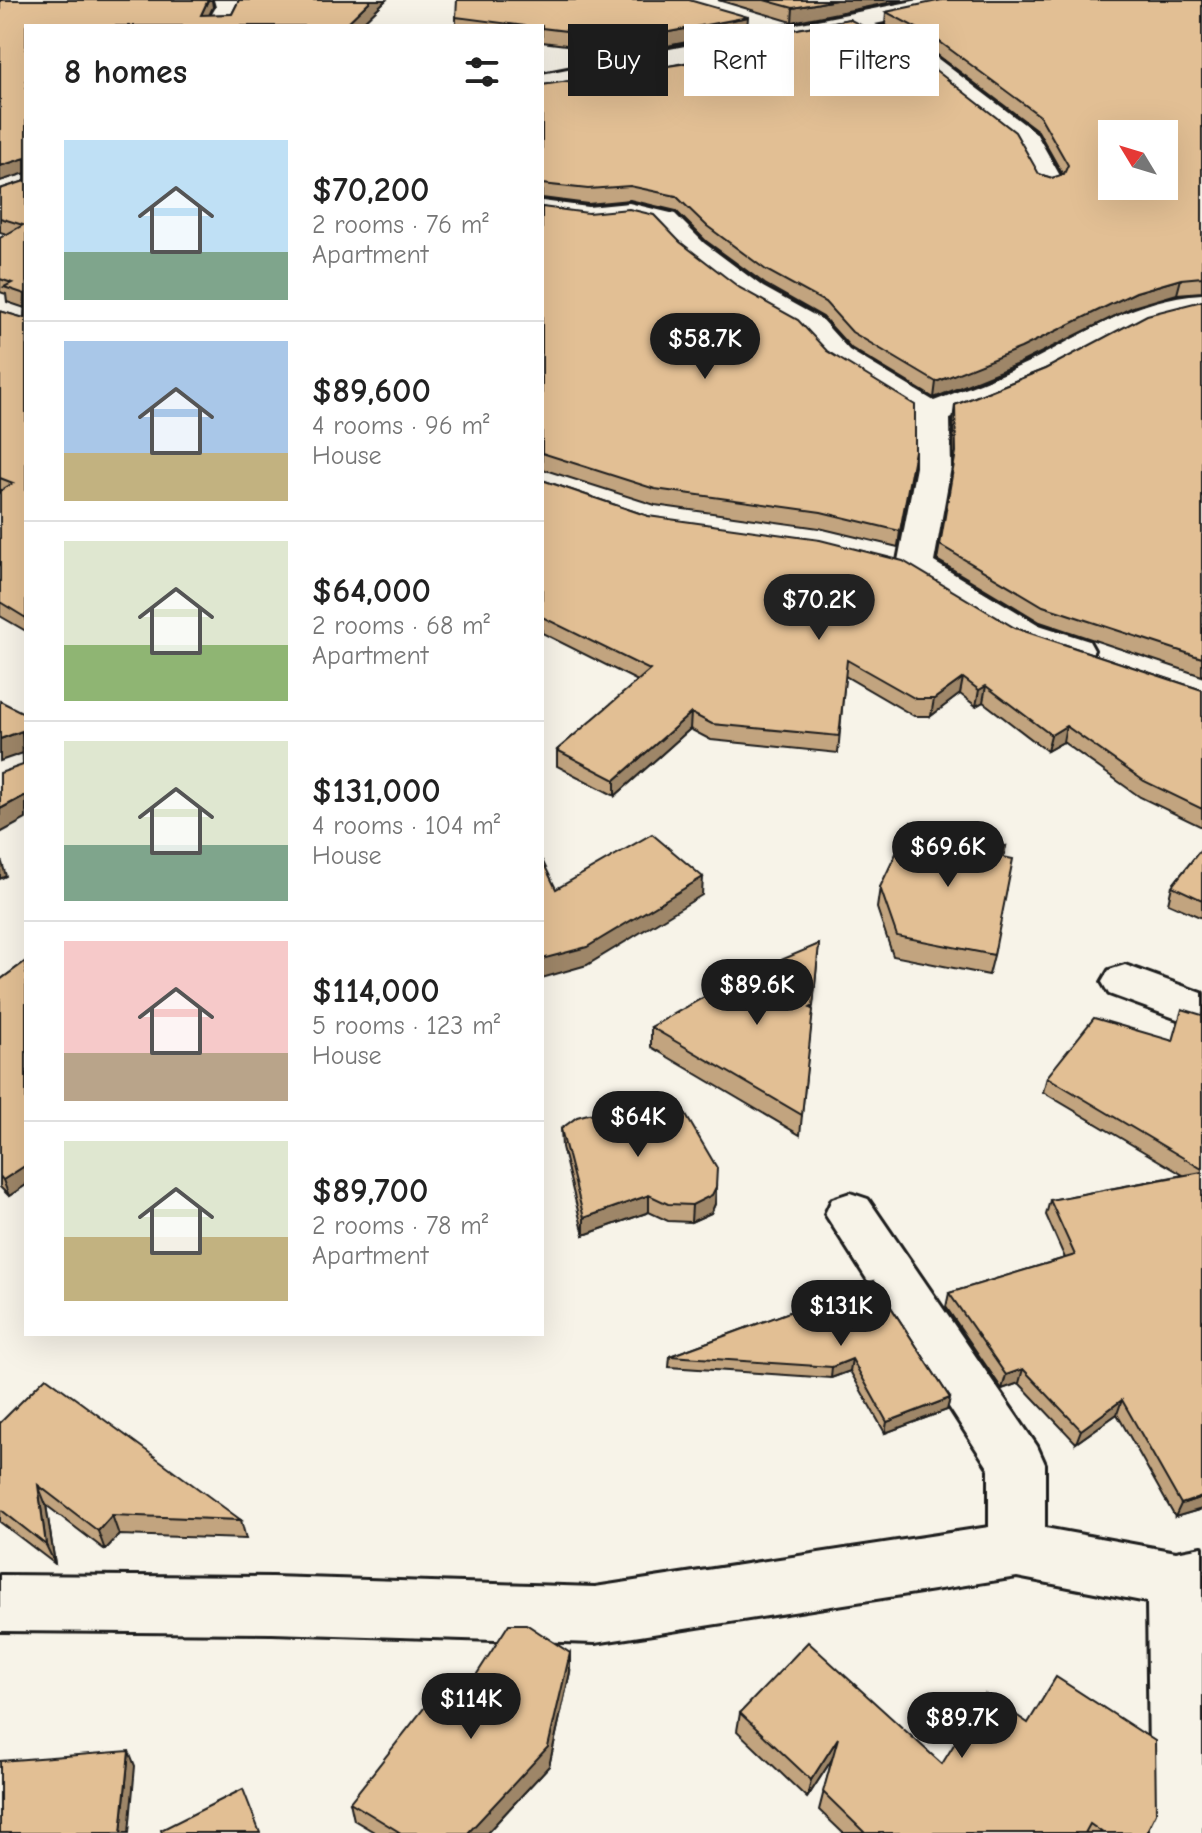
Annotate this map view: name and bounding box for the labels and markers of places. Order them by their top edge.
pin: $58.7K [640,313,770,381]
pin: $70.2K [754,574,884,642]
pin: $69.6K [883,821,1013,889]
pin: $89.6K [692,959,822,1027]
pin: $64K [591,1091,685,1159]
pin: $131K [785,1280,897,1348]
pin: $114K [415,1673,527,1741]
pin: $89.7K [897,1692,1027,1760]

